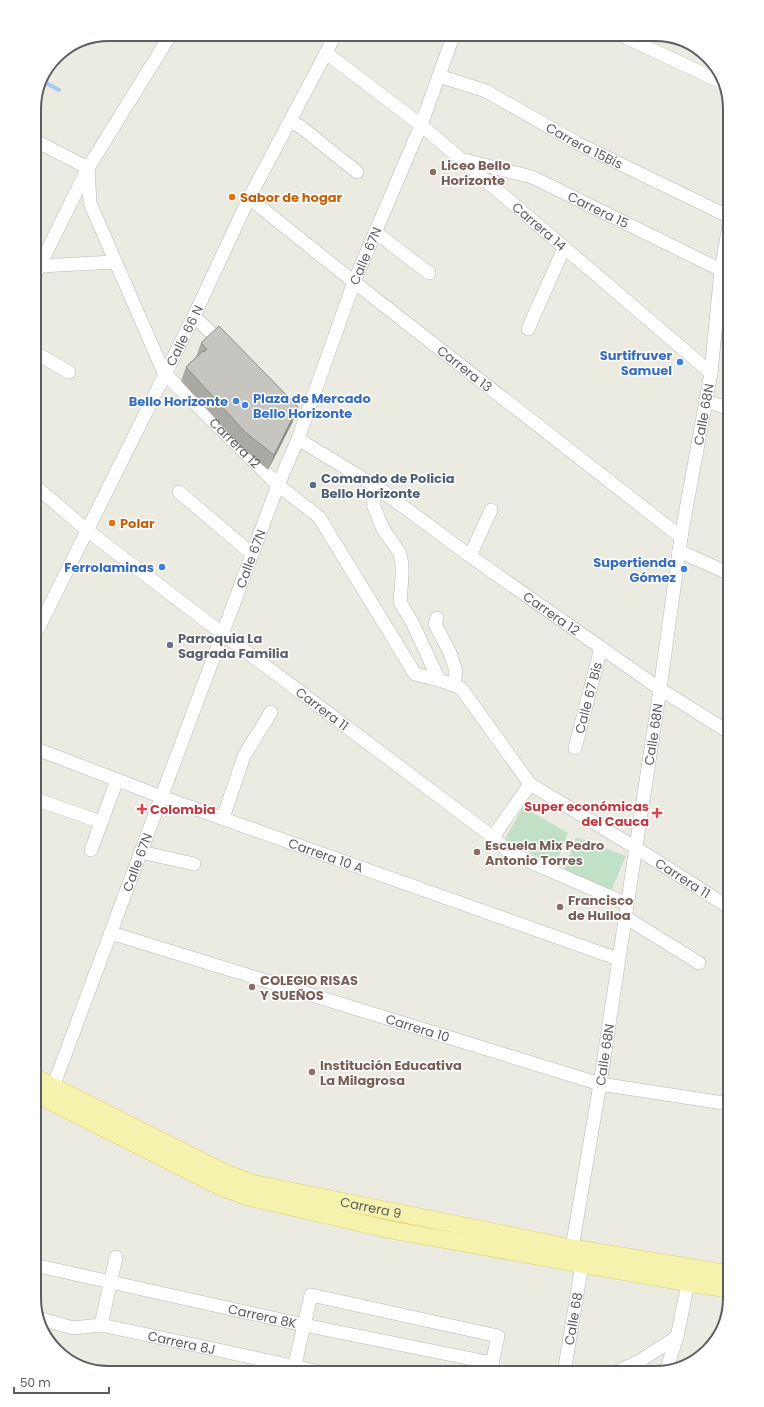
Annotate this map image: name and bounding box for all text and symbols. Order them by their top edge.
street label: Carrera 15Bis [543,118,626,173]
place label: Liceo Bello Horizonte [441,156,510,190]
marker: Liceo Bello Horizonte [428,167,438,177]
street label: Carrera 15 [564,187,632,233]
place label: Sabor de hogar [240,188,343,207]
marker: Sabor de hogar [227,192,237,202]
street label: Carrera 14 [508,198,571,255]
street label: Calle 67N [344,224,386,288]
street label: Calle 66 N [161,302,207,369]
street label: Carrera 13 [433,341,497,396]
place label: Surtifruver Samuel [600,346,672,380]
marker: Surtifruver Samuel [675,357,685,367]
street label: Calle 68N [688,382,718,447]
place label: Plaza de Mercado Bello Horizonte [253,389,371,423]
place label: Bello Horizonte [129,392,228,411]
marker: Bello Horizonte [231,396,241,406]
marker: Plaza de Mercado Bello Horizonte [240,400,250,410]
street label: Carrera 12 [205,413,265,473]
place label: Comando de Policia Bello Horizonte [321,469,455,503]
marker: Comando de Policia Bello Horizonte [308,480,318,490]
place label: Polar [120,514,155,533]
marker: Polar [107,518,117,528]
street label: Calle 67N [231,527,270,591]
place label: Supertienda Gómez [593,553,677,587]
place label: Ferrolaminas [64,558,154,577]
marker: Ferrolaminas [157,562,167,572]
marker: Supertienda Gómez [679,564,689,574]
street label: Carrera 12 [519,587,584,640]
place label: Parroquia La Sagrada Familia [178,629,289,663]
marker: Parroquia La Sagrada Familia [165,640,175,650]
street label: Calle 67 Bis [570,659,607,736]
street label: Carrera 11 [292,682,353,735]
street label: Calle 68N [639,702,667,767]
place label: Super económicas del Cauca [524,797,649,831]
place label: Colombia [150,800,216,819]
marker: Colombia [137,804,147,814]
marker: Super económicas del Cauca [652,808,662,818]
street label: Calle 67N [117,830,157,894]
street label: Carrera 10 A [286,833,366,877]
place label: Escuela Mix Pedro Antonio Torres [485,836,604,870]
marker: Escuela Mix Pedro Antonio Torres [472,847,482,857]
street label: Carrera 11 [652,853,714,903]
place label: Francisco de Hulloa [568,891,633,925]
marker: Francisco de Hulloa [555,902,565,912]
place label: COLEGIO RISAS Y SUEÑOS [260,971,358,1005]
marker: COLEGIO RISAS Y SUEÑOS [247,982,257,992]
street label: Carrera 10 [383,1009,452,1047]
street label: Calle 68N [590,1022,619,1087]
place label: Institución Educativa La Milagrosa [320,1056,462,1090]
marker: Institución Educativa La Milagrosa [307,1067,317,1077]
street label: Carrera 9 [339,1192,403,1223]
street label: Calle 68 [559,1291,587,1347]
street label: Carrera 8K [226,1299,299,1333]
street label: Carrera 8J [146,1326,217,1359]
scale bar [14,1369,109,1395]
text: 50 m [20,1374,51,1391]

